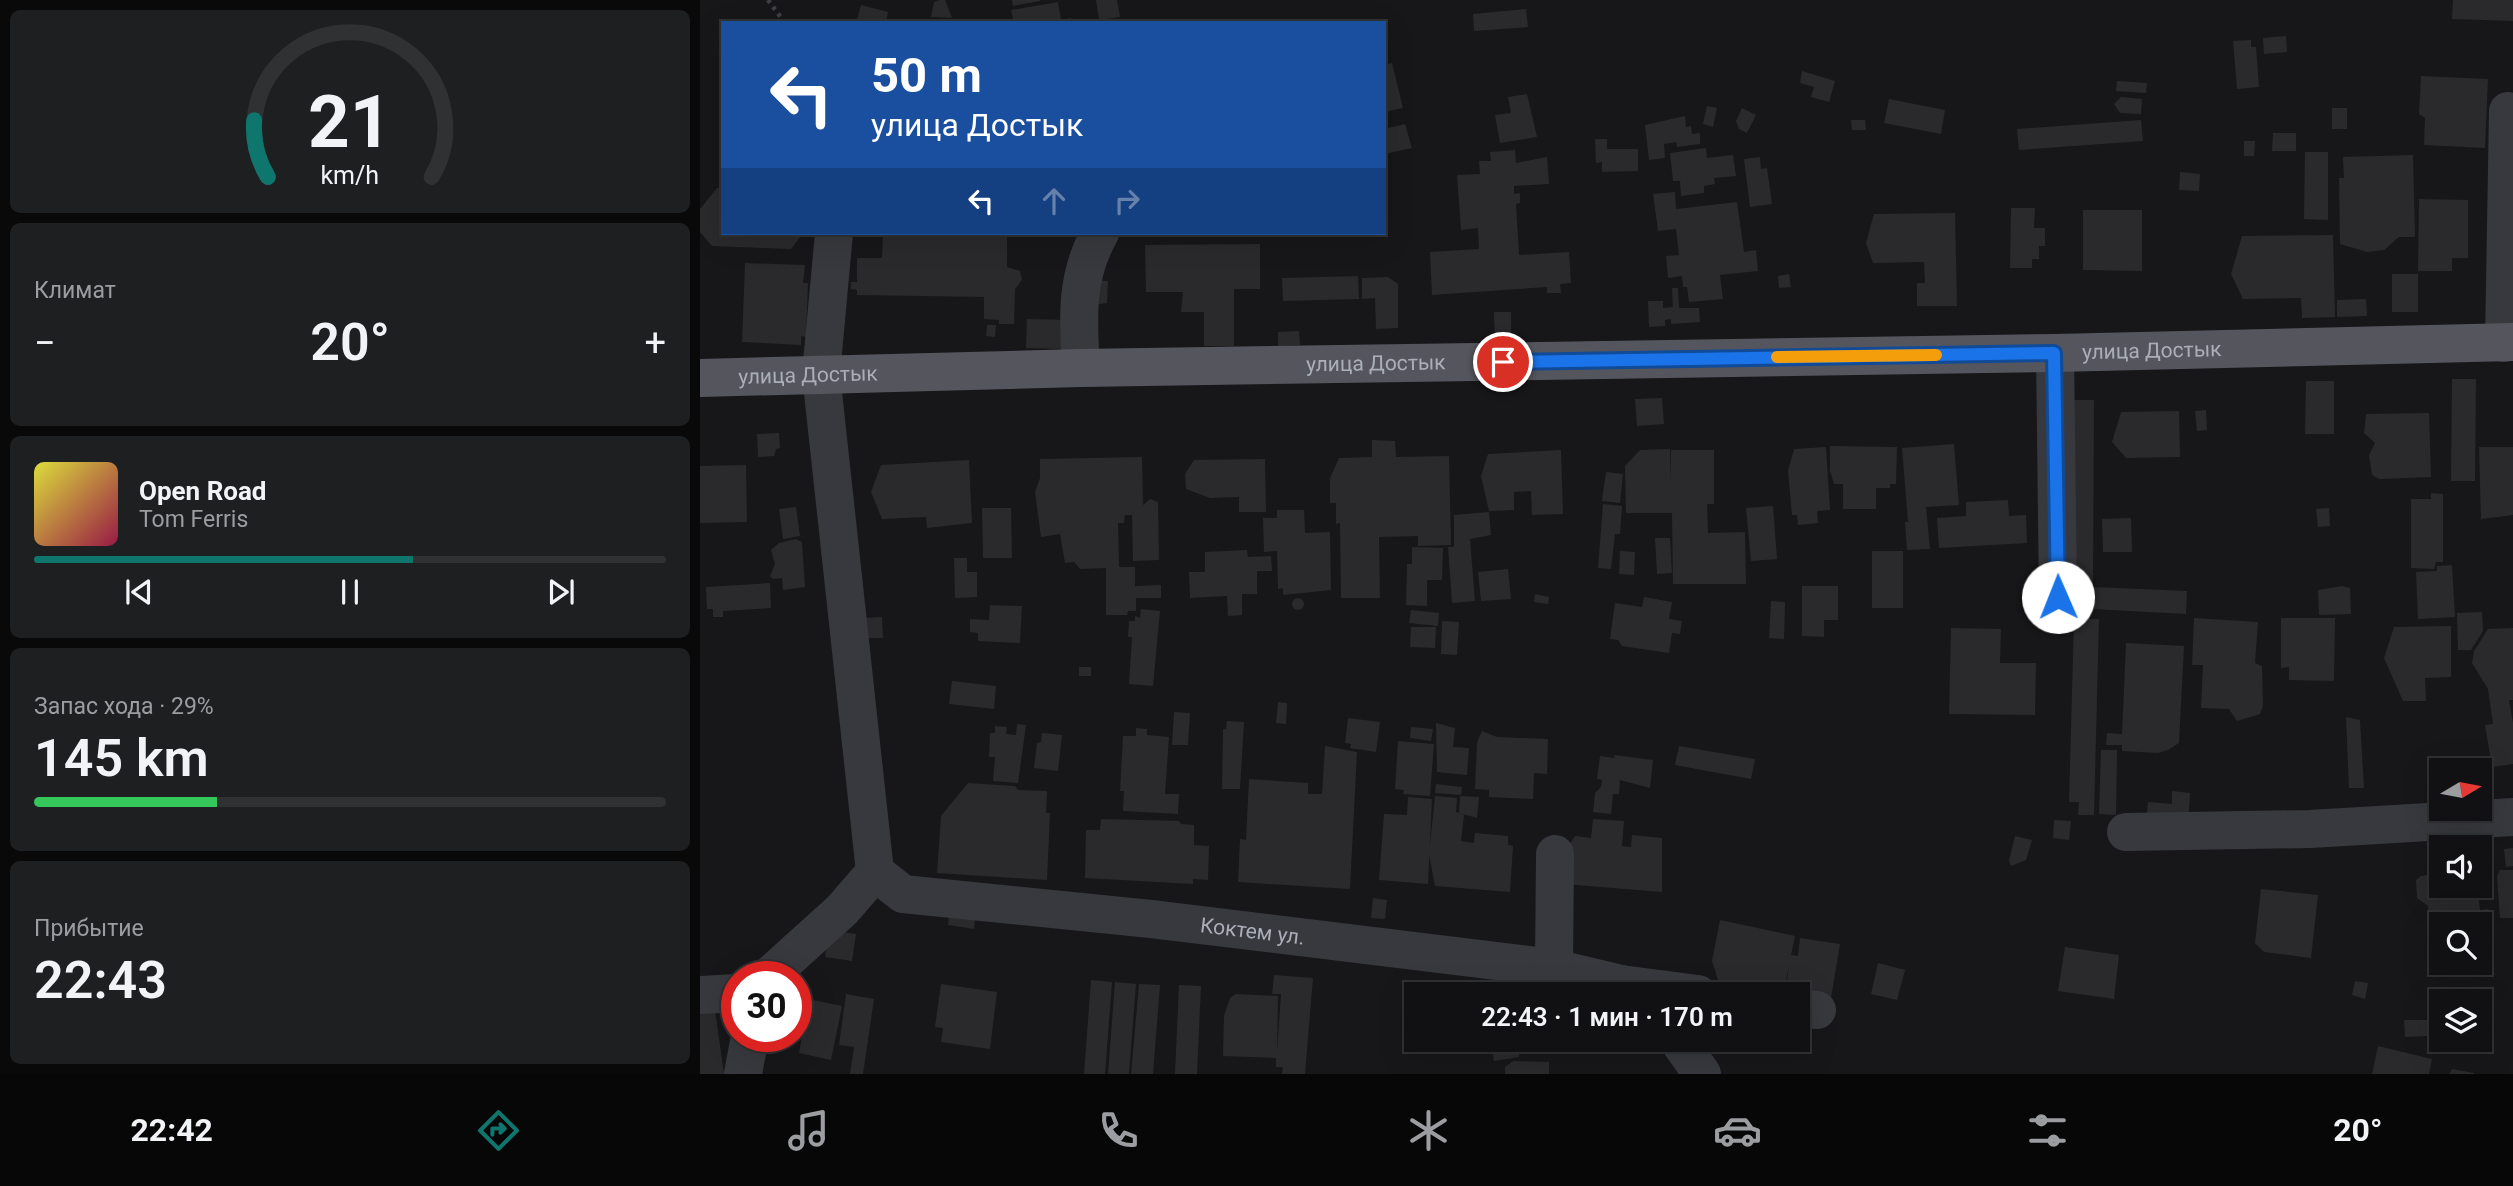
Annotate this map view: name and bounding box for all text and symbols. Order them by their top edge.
text: 50 m [871,47,982,104]
icon: left [756,49,847,140]
text: 21 [308,80,392,166]
text: улица Достык [871,106,1083,144]
text: km/h [321,161,379,190]
icon: left [962,182,1000,220]
icon: ahead [1035,182,1073,220]
icon: right [1108,182,1146,220]
text: Климат [34,277,116,304]
text: 20° [310,312,390,373]
text: − [34,321,56,365]
text: + [644,321,666,365]
pin [1473,332,1533,392]
street label: улица Достык [2082,337,2222,364]
icon: arrive [1484,343,1522,381]
street label: улица Достык [1306,350,1446,377]
street label: улица Достык [738,361,879,389]
text: Open Road [139,476,267,506]
text: Tom Ferris [139,506,248,533]
position arrow [2021,560,2095,634]
icon: previous [120,573,158,611]
icon: pause [331,573,369,611]
icon: next [542,573,580,611]
text: Запас хода · 29% [34,693,214,720]
text: 145 km [34,728,209,789]
north arrow [2429,758,2492,821]
map controls [2429,758,2492,1052]
button: sound [2429,835,2492,898]
button: search [2429,912,2492,975]
street label: Коктем ул. [1199,913,1306,950]
text: Прибытие [34,915,144,942]
text: 22:43 [34,950,167,1011]
speed limit sign: 30 [721,961,812,1052]
button: layers [2429,989,2492,1052]
text: 22:43 · 1 мин · 170 m [1481,1002,1733,1032]
icon: directions [474,1106,523,1155]
icon: music [784,1106,833,1155]
icon: phone [1094,1106,1143,1155]
icon: climate [1404,1106,1453,1155]
icon: car [1713,1106,1762,1155]
icon: filters [2023,1106,2072,1155]
text: 22:42 [130,1111,213,1149]
text: 20° [2333,1111,2382,1149]

